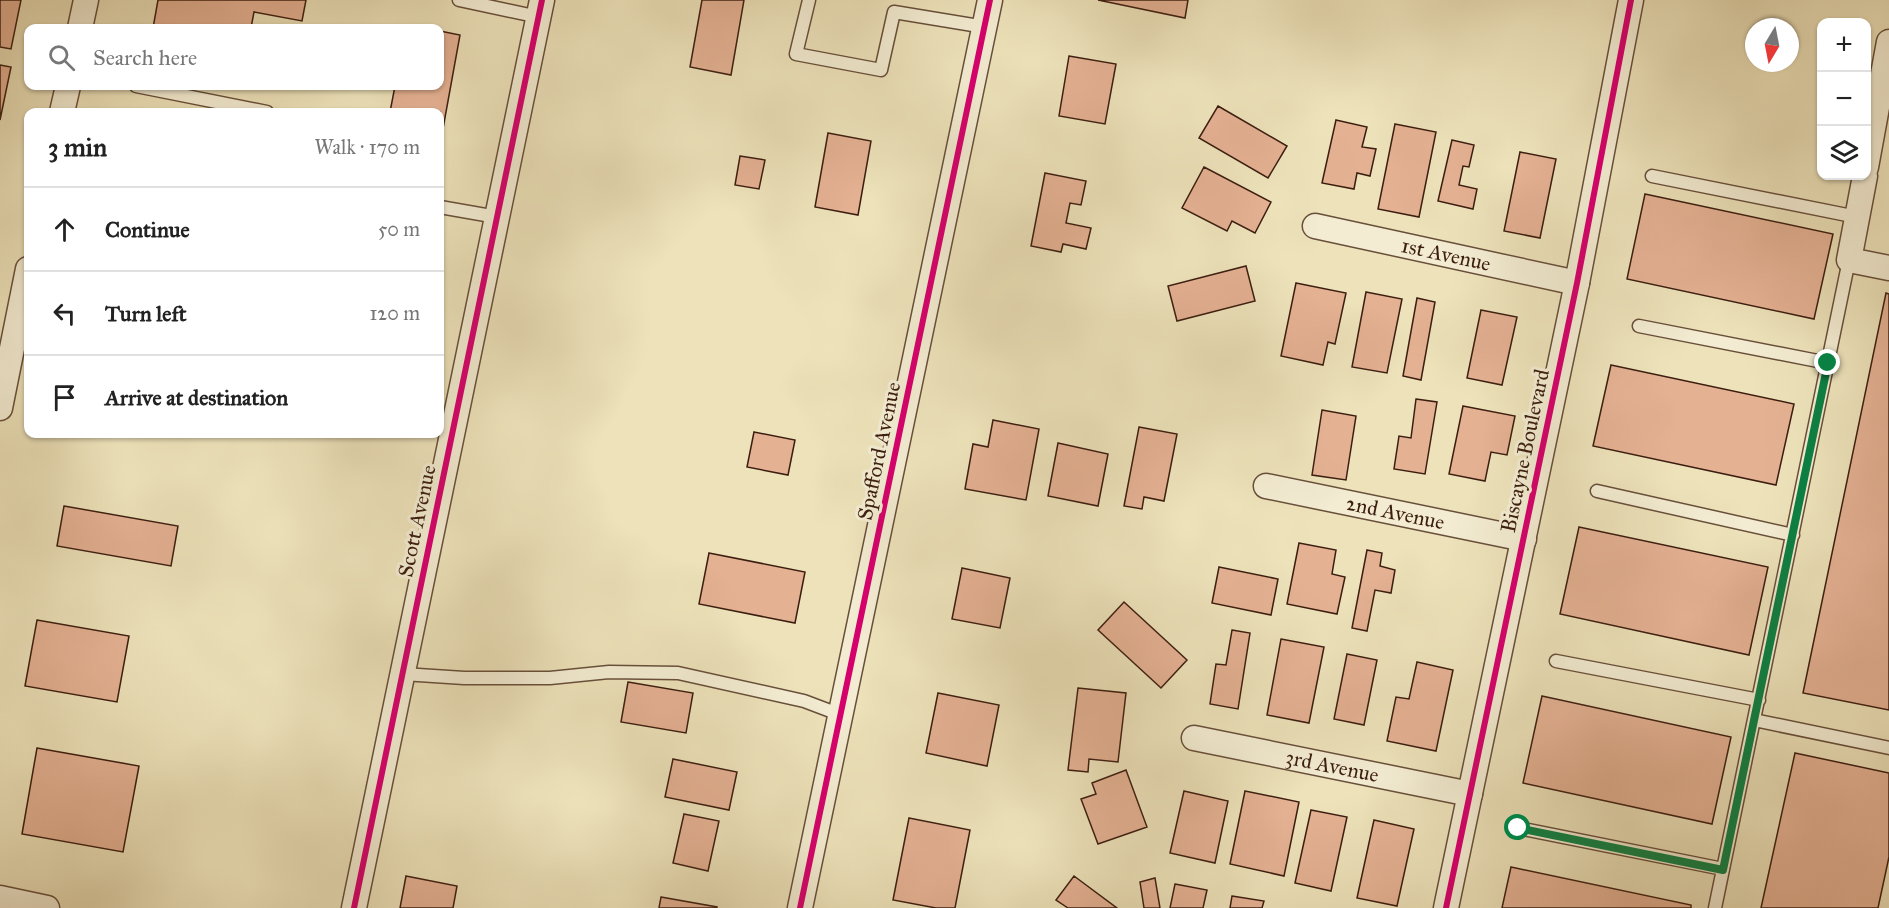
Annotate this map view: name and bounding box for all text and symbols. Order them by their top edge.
north arrow [1745,18,1799,72]
map controls [1817,18,1871,180]
button: + [1817,18,1871,72]
search box [24,24,444,90]
icon: search [45,41,78,74]
text: Search here [93,44,197,71]
button: − [1817,72,1871,126]
button: layers [1817,126,1871,180]
text: 3 min [48,131,107,163]
text: Walk · 170 m [315,135,420,159]
icon: ahead [48,213,81,246]
text: Continue [105,216,190,243]
text: 50 m [378,217,420,241]
street label: 1st Avenue [1399,232,1493,277]
icon: left [48,297,81,330]
text: Turn left [105,300,187,327]
text: 120 m [369,301,420,325]
route end [1814,349,1840,375]
street label: Biscayne Boulevard [1495,366,1555,535]
street label: Spafford Avenue [852,379,906,522]
icon: arrive [48,381,81,414]
text: Arrive at destination [105,384,288,411]
street label: Scott Avenue [392,462,442,580]
street label: 2nd Avenue [1344,490,1447,535]
street label: 3rd Avenue [1283,744,1381,788]
route start [1504,814,1530,840]

